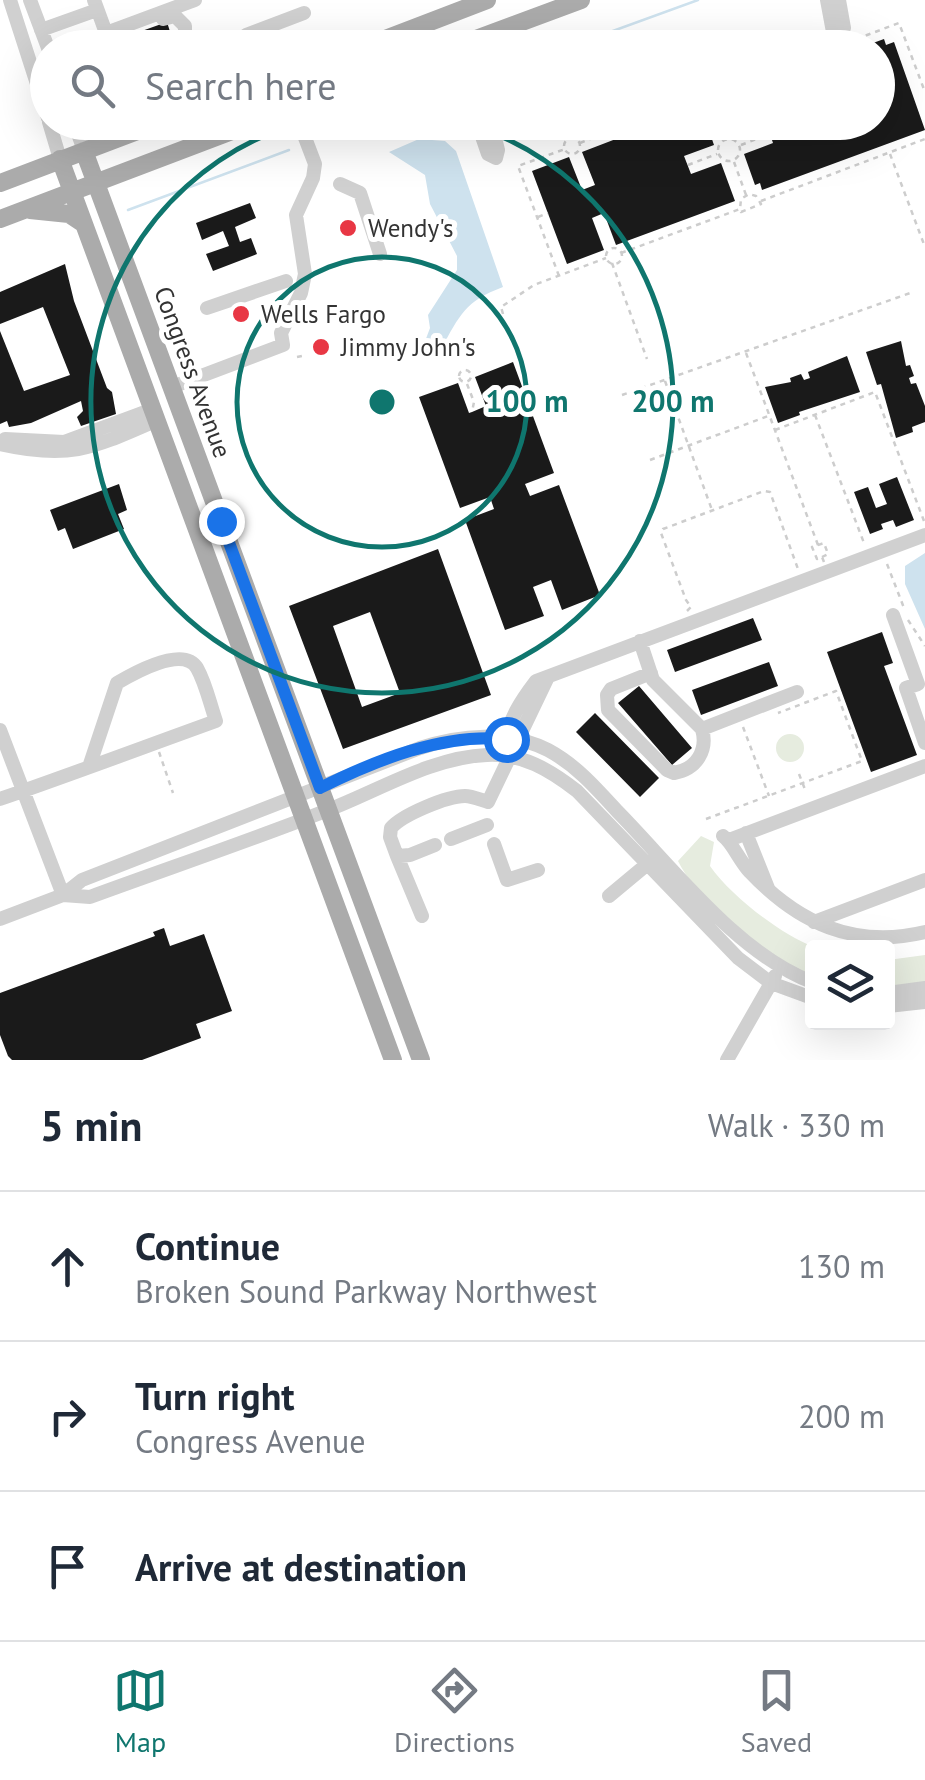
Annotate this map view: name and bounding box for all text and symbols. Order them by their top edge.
search box [30,30,895,140]
icon: search [65,58,120,113]
text: Search here [145,61,337,110]
place label: Wendy's [368,212,454,244]
marker: Wendy's [337,217,359,239]
street label: Congress Avenue [147,282,239,462]
place label: Wells Fargo [261,298,386,330]
marker: Wells Fargo [230,303,252,325]
place label: Jimmy John's [340,331,475,363]
marker: Jimmy John's [310,336,332,358]
text: 100 m [486,381,568,420]
text: 200 m [632,381,714,420]
centre of rings [364,384,400,420]
route end [199,499,245,545]
route start [484,717,530,763]
map controls [805,940,895,1030]
button: layers [805,940,895,1030]
text: 5 min [40,1098,142,1153]
text: Walk · 330 m [708,1104,885,1146]
text: Continue [135,1221,280,1270]
icon: ahead [40,1239,95,1294]
text: 130 m [798,1245,885,1287]
text: Broken Sound Parkway Northwest [135,1270,597,1312]
text: Turn right [135,1371,295,1420]
icon: right [40,1389,95,1444]
text: 200 m [798,1395,885,1437]
text: Congress Avenue [135,1420,366,1462]
icon: arrive [40,1539,95,1594]
text: Arrive at destination [135,1542,467,1591]
tab: Map [113,1663,168,1760]
tab: Directions [394,1663,515,1760]
tab: Saved [741,1663,812,1760]

